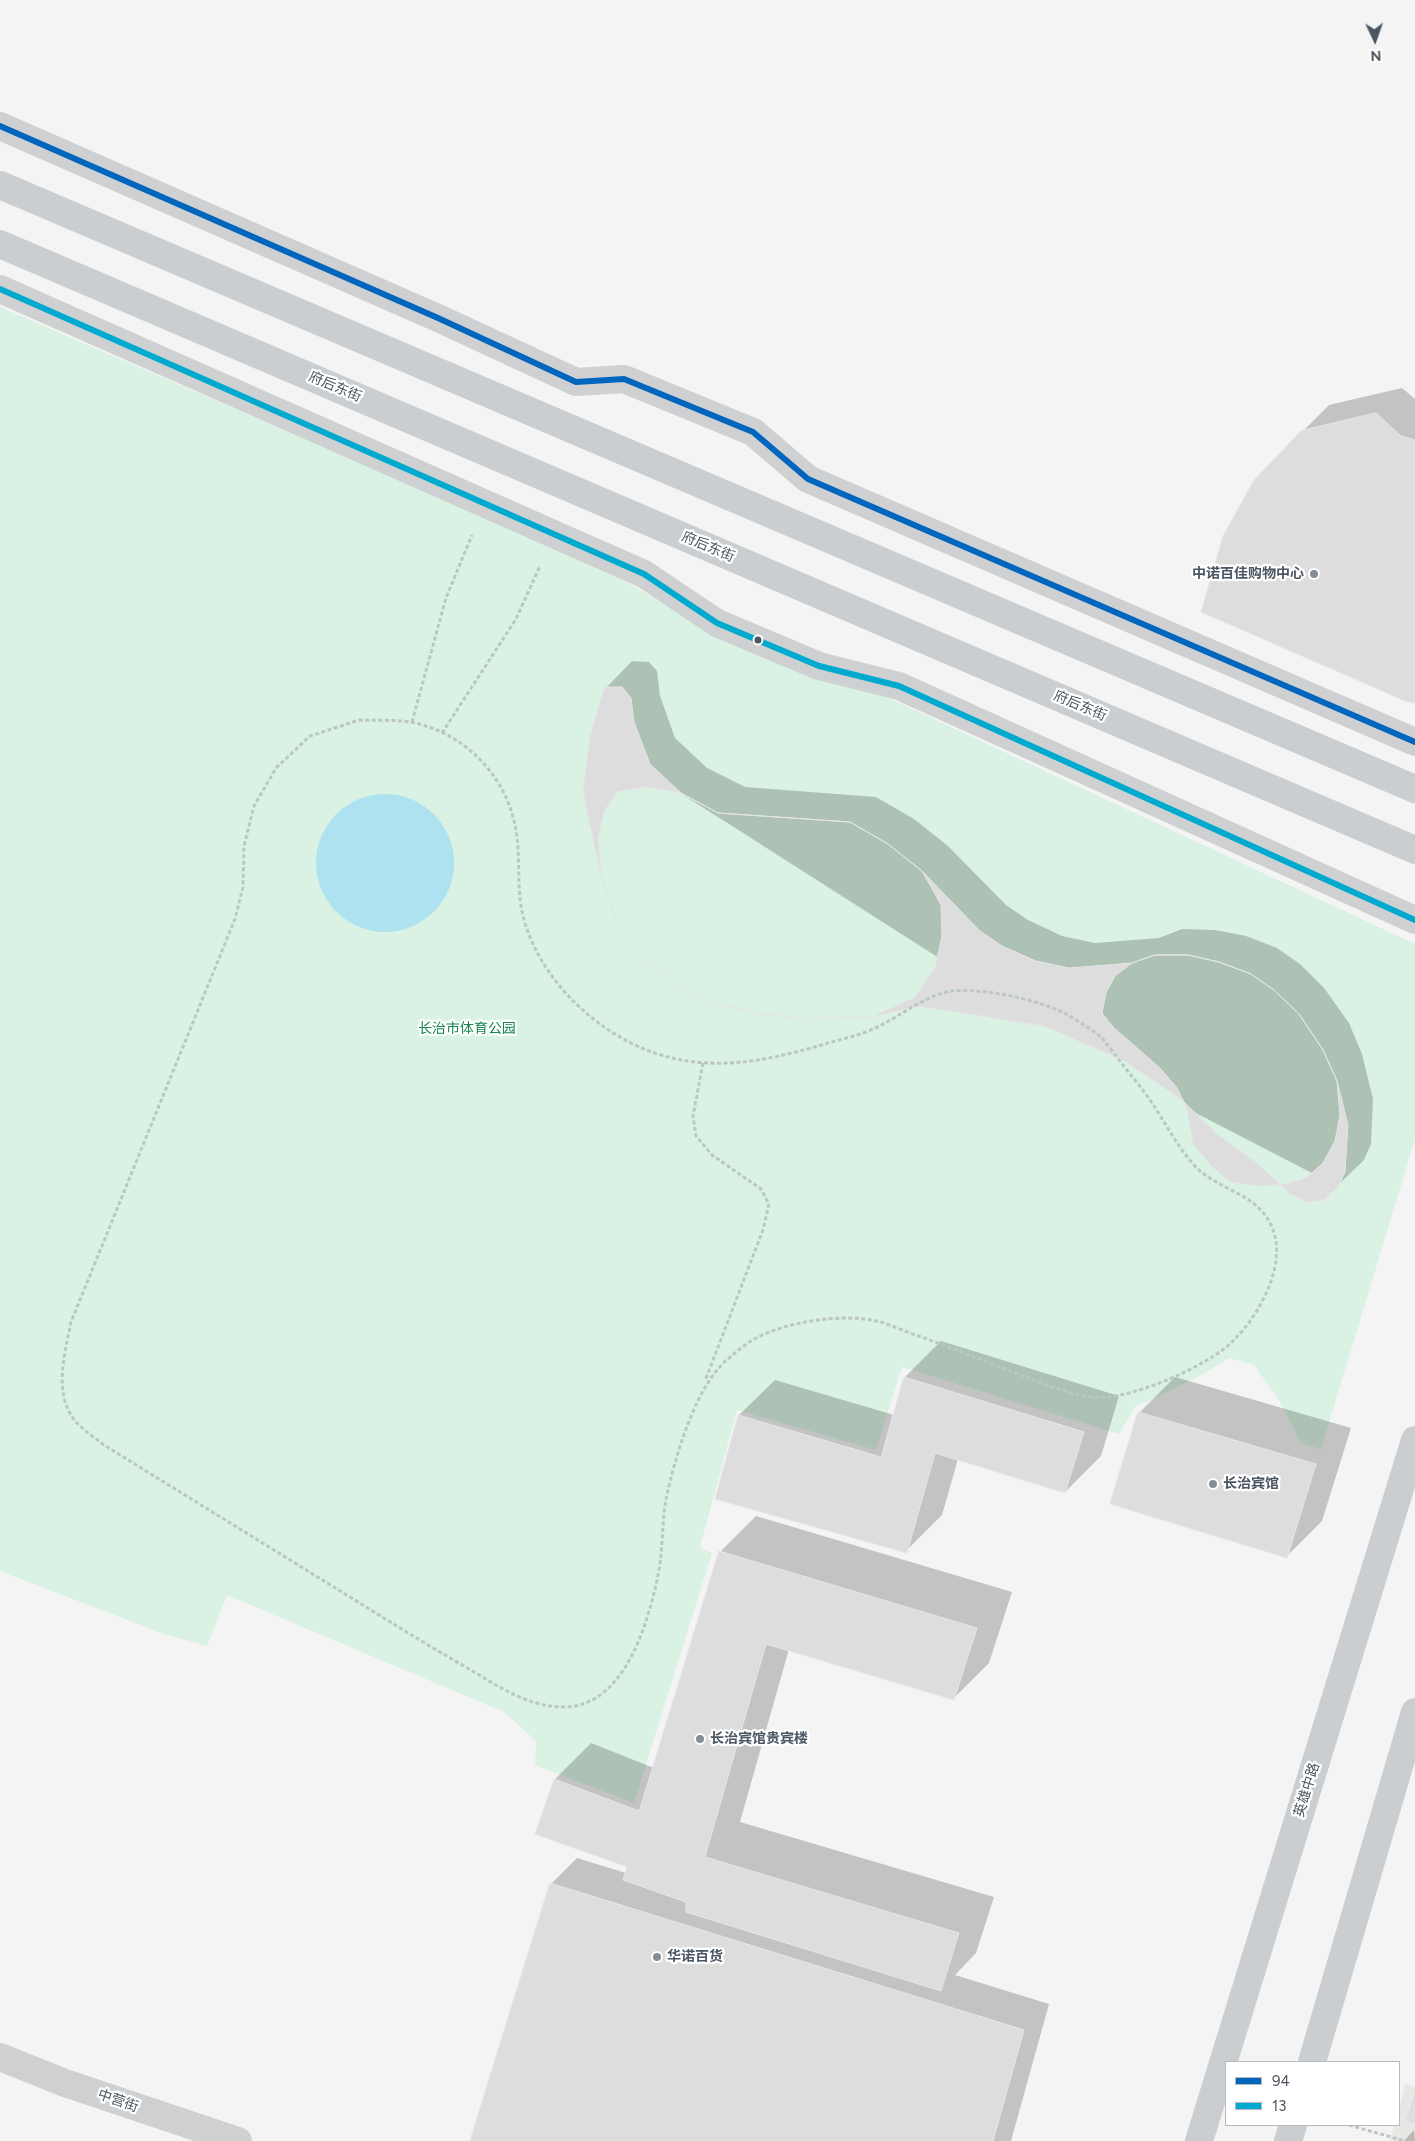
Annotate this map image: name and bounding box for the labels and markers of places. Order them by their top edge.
place label: 中诺百佳购物中心 [1192,566,1304,582]
marker: 中诺百佳购物中心 [1308,568,1320,580]
unlabelled marker [753,635,763,645]
place label: 长治宾馆 [1223,1476,1279,1492]
marker: 长治宾馆 [1207,1478,1219,1490]
place label: 长治宾馆贵宾楼 [710,1731,808,1747]
marker: 长治宾馆贵宾楼 [694,1733,706,1745]
place label: 华诺百货 [667,1949,723,1965]
marker: 华诺百货 [651,1951,663,1963]

